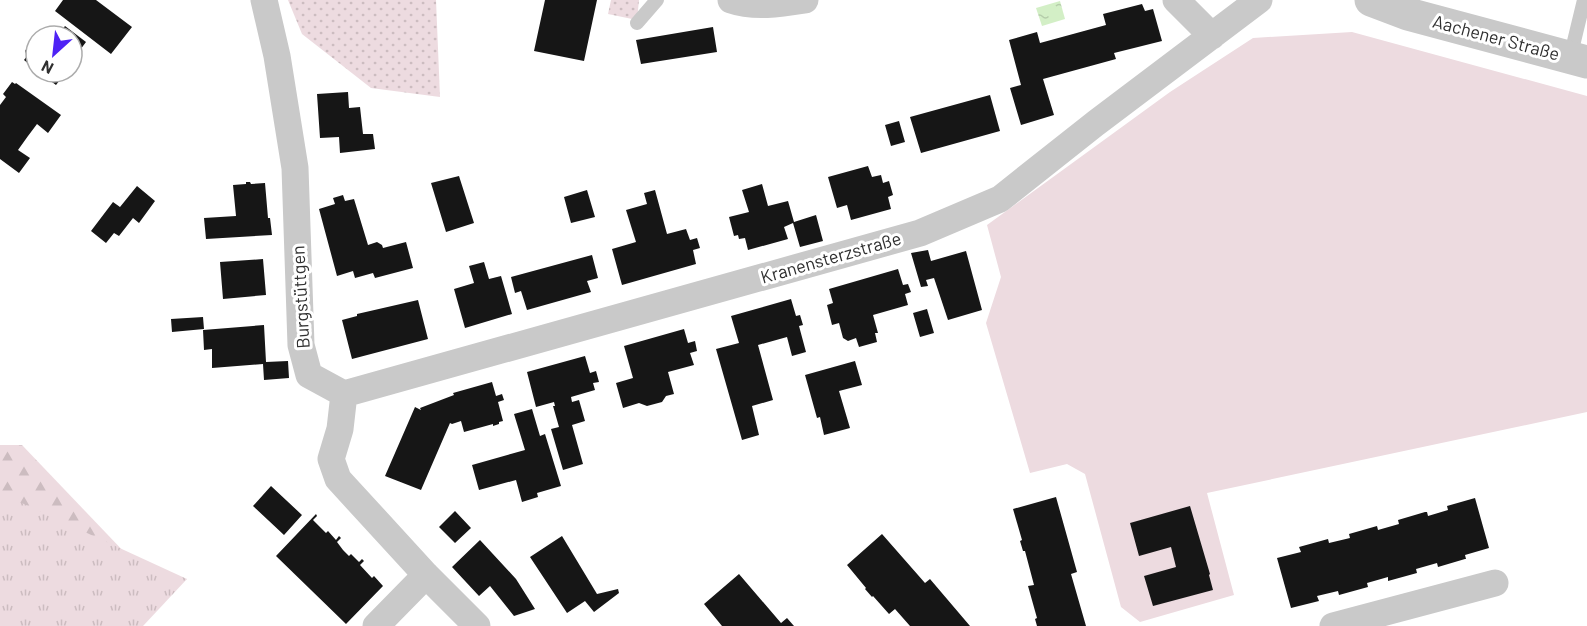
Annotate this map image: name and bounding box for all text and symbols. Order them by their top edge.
street label: Aachener Straße [1430,10,1562,65]
north arrow [24,24,84,84]
text: N [38,57,56,79]
street label: Kranensterzstraße [758,226,904,288]
street label: Burgstüttgen [286,245,314,349]

